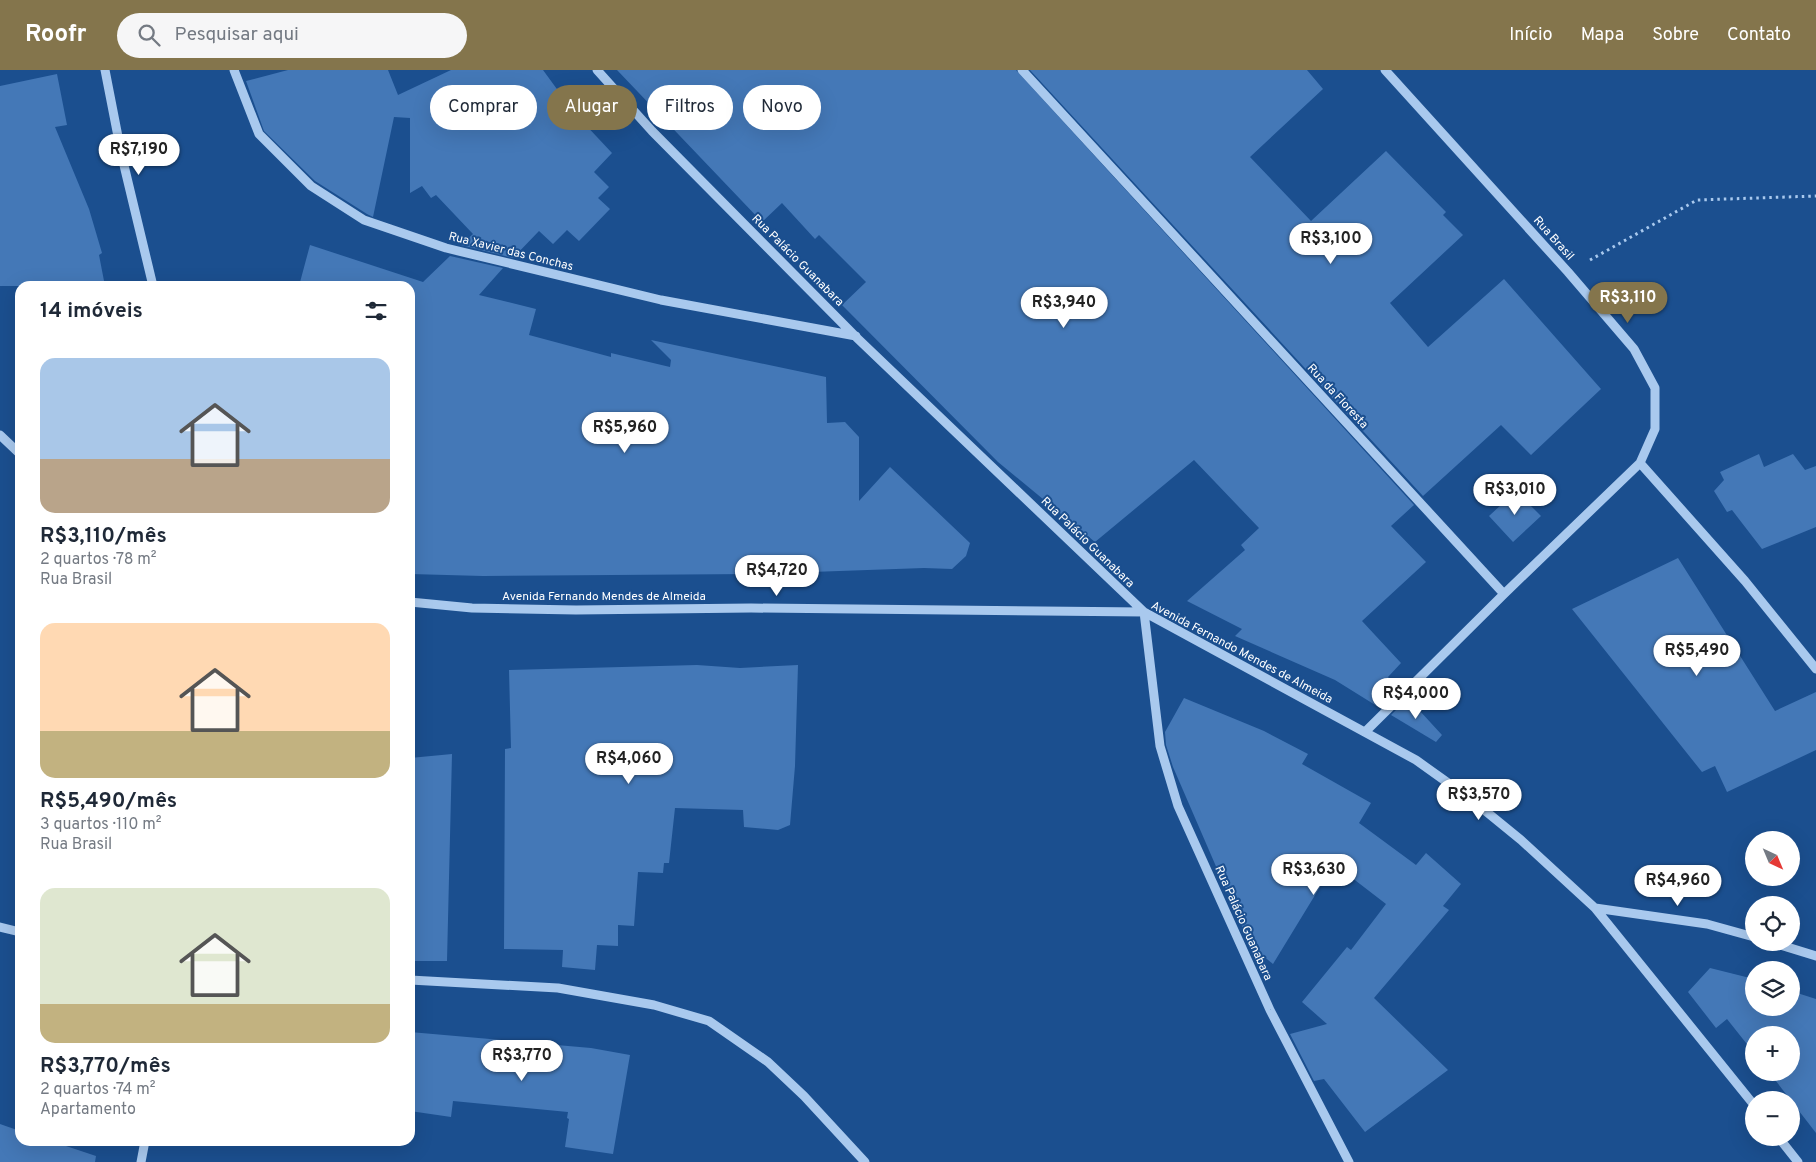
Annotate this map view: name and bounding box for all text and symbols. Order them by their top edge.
search box [117,13,467,58]
text: Roofr [25,20,87,50]
icon: search [135,21,163,49]
text: Pesquisar aqui [175,23,299,47]
text: Início [1509,24,1553,47]
text: Mapa [1581,24,1624,47]
text: Sobre [1652,24,1699,47]
text: Contato [1727,24,1791,47]
chip: Comprar [430,85,537,130]
chip: Alugar [547,85,637,130]
chip: Filtros [647,85,733,130]
chip: Novo [743,85,821,130]
pin: R$7,190 [93,134,185,176]
text: R$7,190 [110,140,168,160]
street label: Rua Palácio Guanabara [748,211,847,310]
street label: Rua Brasil [1529,213,1577,264]
pin: R$3,100 [1285,222,1377,265]
street label: Rua Xavier das Conchas [447,229,575,275]
text: R$3,100 [1300,229,1362,249]
pin: R$3,110 [1582,282,1674,324]
pin: R$3,940 [1018,286,1110,329]
text: R$3,110 [1599,288,1657,308]
text: R$3,940 [1032,293,1096,313]
icon: filters [362,297,390,325]
text: 14 imóveis [40,298,143,325]
street label: Rua da Floresta [1303,361,1371,433]
icon: home [170,390,260,480]
pin: R$5,960 [579,412,671,454]
text: R$5,960 [593,418,657,438]
pin: R$3,010 [1469,474,1561,516]
text: R$3,010 [1484,480,1546,500]
street label: Rua Palácio Guanabara [1037,494,1138,592]
text: R$3,110/mês [40,523,167,550]
text: 2 quartos · 78 m² [40,550,157,570]
pin: R$4,720 [731,554,823,597]
text: R$4,720 [746,561,808,581]
text: Rua Brasil [40,570,112,590]
street label: Avenida Fernando Mendes de Almeida [502,589,706,605]
street label: Avenida Fernando Mendes de Almeida [1148,598,1335,708]
pin: R$5,490 [1651,634,1743,677]
text: R$5,490 [1664,641,1730,661]
icon: home [170,655,260,745]
pin: R$4,000 [1370,678,1462,720]
text: R$4,000 [1383,684,1449,704]
pin: R$4,060 [583,742,675,785]
text: R$4,060 [596,749,662,769]
pin: R$3,570 [1433,778,1525,821]
text: R$3,570 [1448,785,1510,805]
text: R$5,490/mês [40,788,177,815]
text: 3 quartos · 110 m² [40,815,162,835]
north arrow [1745,831,1800,886]
map controls [1745,831,1800,1146]
text: Rua Brasil [40,835,112,855]
pin: R$3,630 [1268,854,1360,896]
text: R$3,630 [1282,860,1346,880]
street label: Rua Palácio Guanabara [1211,863,1276,983]
pin: R$4,960 [1632,864,1724,907]
text: R$4,960 [1645,871,1711,891]
button: locate [1745,896,1800,951]
icon: home [170,920,260,1010]
button: layers [1745,961,1800,1016]
button: + [1745,1026,1800,1081]
pin: R$3,770 [476,1040,568,1082]
text: R$3,770 [492,1046,552,1066]
text: R$3,770/mês [40,1053,171,1080]
text: 2 quartos · 74 m² [40,1080,156,1100]
button: − [1745,1091,1800,1146]
text: Apartamento [40,1100,136,1120]

